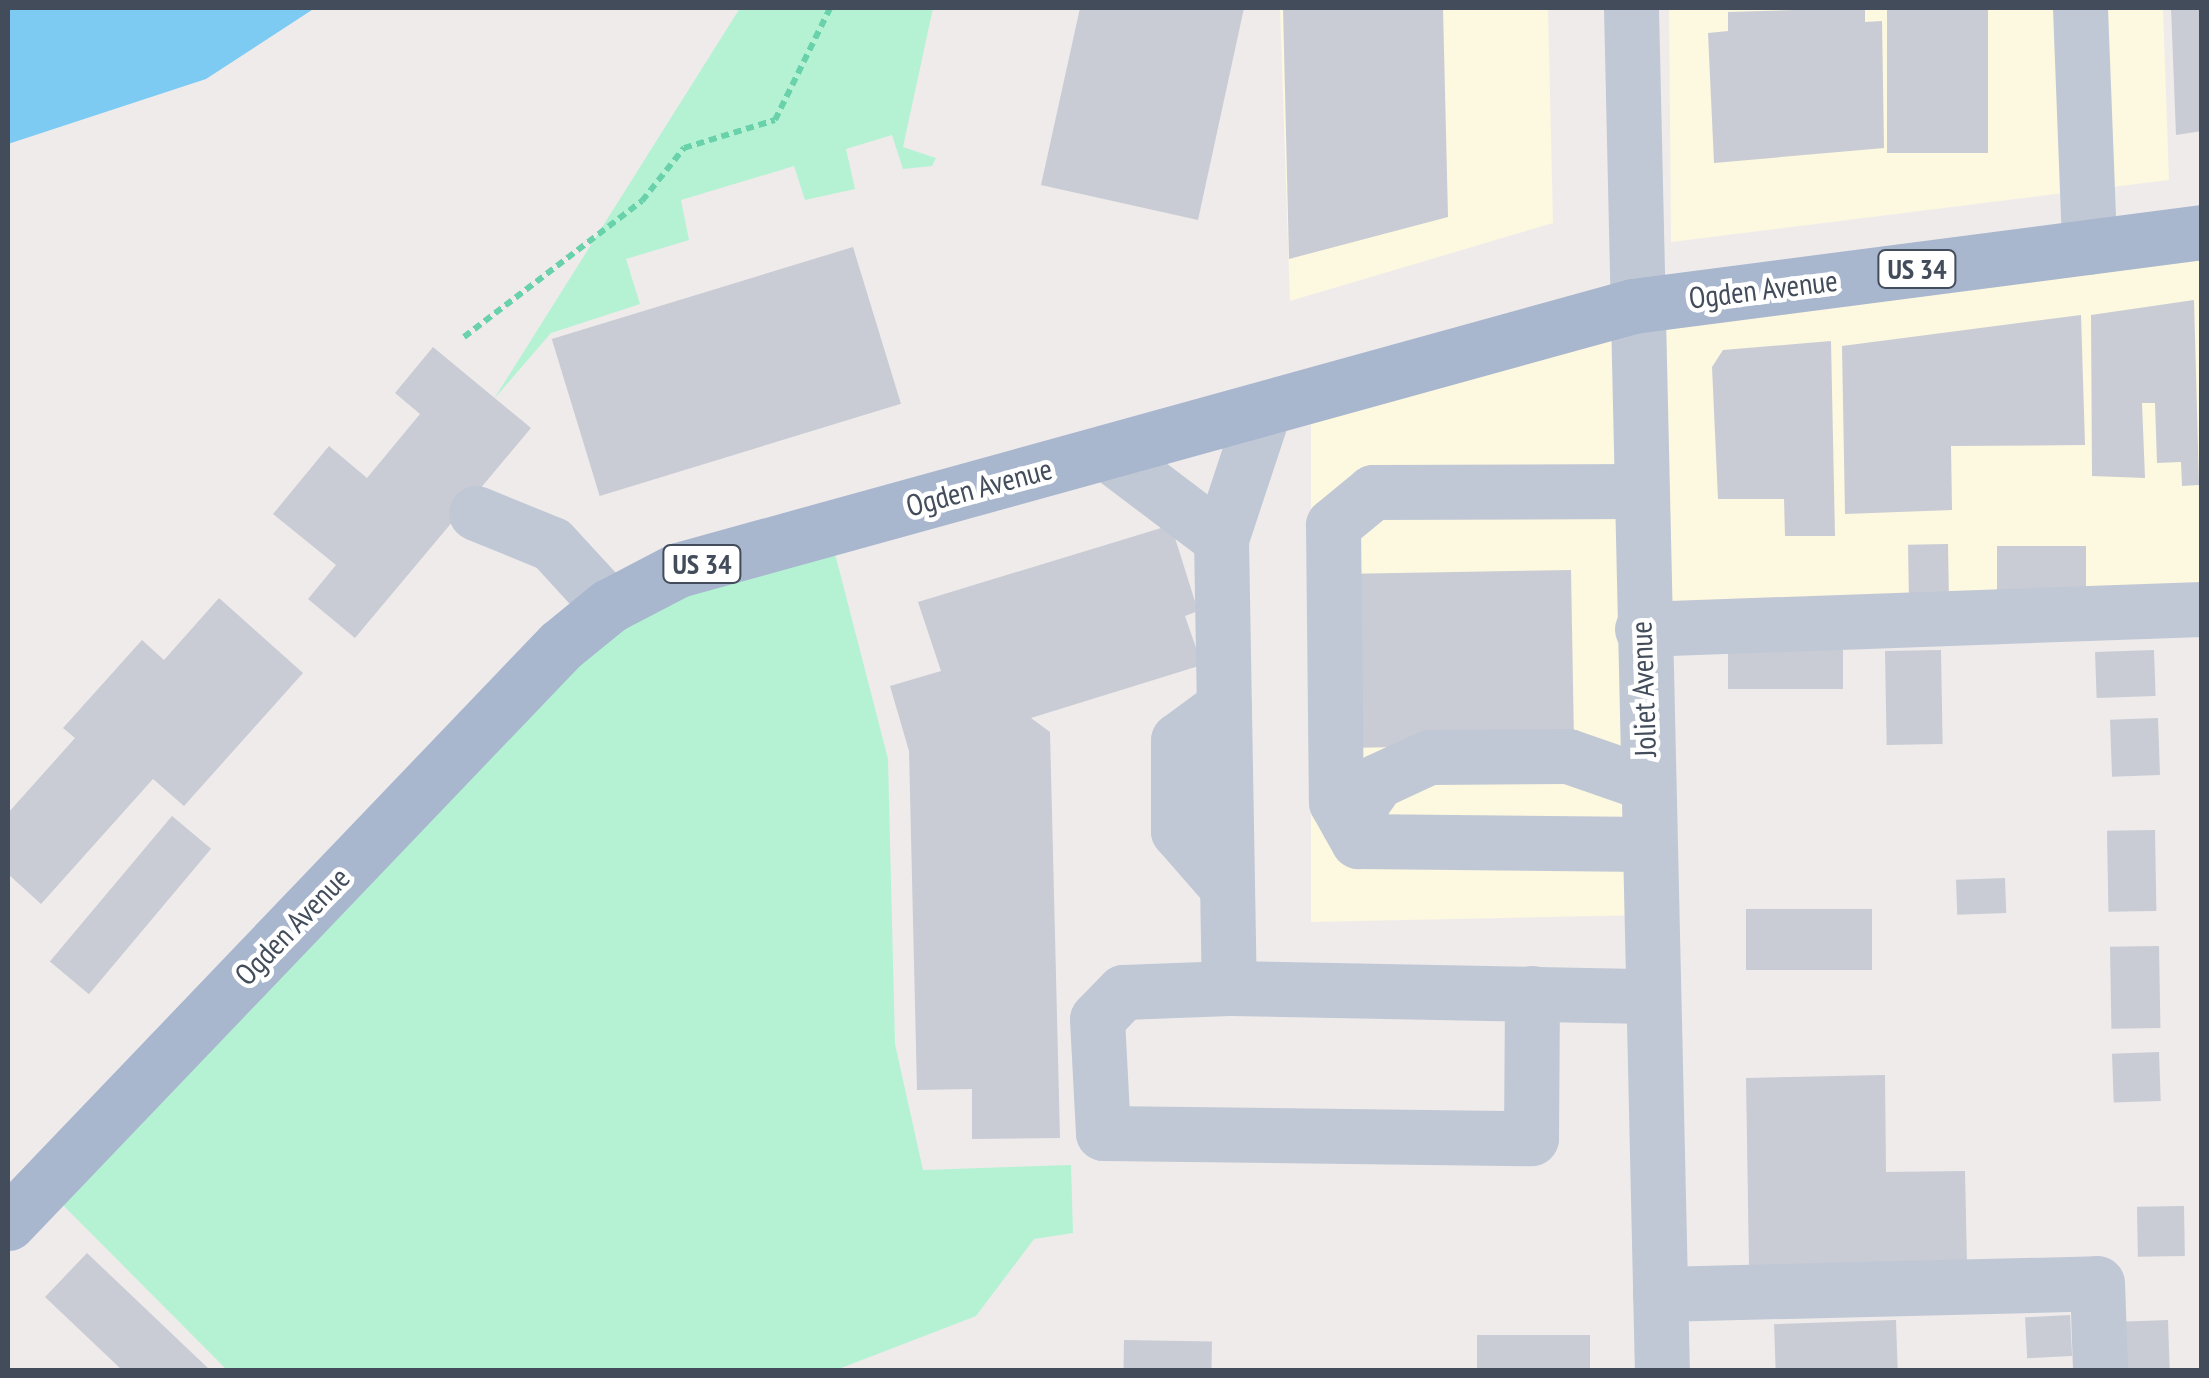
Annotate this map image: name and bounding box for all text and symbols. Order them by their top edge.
road number: US 34 [1877,246,1957,292]
street label: Ogden Avenue [1686,262,1840,316]
street label: Ogden Avenue [902,450,1056,524]
road number: US 34 [662,541,742,587]
street label: Joliet Avenue [1623,620,1663,758]
street label: Ogden Avenue [227,859,357,993]

